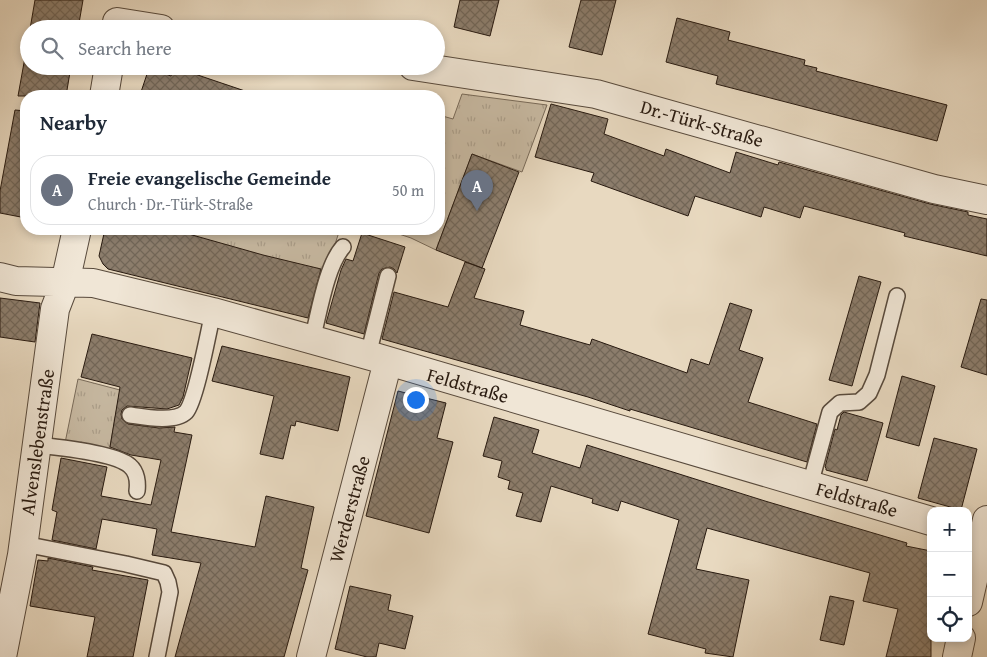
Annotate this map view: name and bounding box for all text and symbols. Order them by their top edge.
search box [20,20,445,75]
icon: search [38,34,66,62]
text: Search here [78,34,172,62]
street label: Dr.-Türk-Straße [637,92,767,154]
text: Nearby [40,107,107,138]
text: Freie evangelische Gemeinde [88,164,331,192]
pin: A [461,170,493,211]
text: A [52,178,62,202]
text: 50 m [392,178,424,202]
text: Church · Dr.-Türk-Straße [88,192,253,216]
street label: Feldstraße [424,360,512,410]
street label: Alvenslebenstraße [13,367,61,517]
your location [403,387,429,413]
street label: Werderstraße [321,452,377,566]
street label: Feldstraße [813,474,901,524]
map controls [927,507,972,642]
button: + [927,507,972,552]
button: − [927,552,972,597]
button: locate [927,597,972,642]

